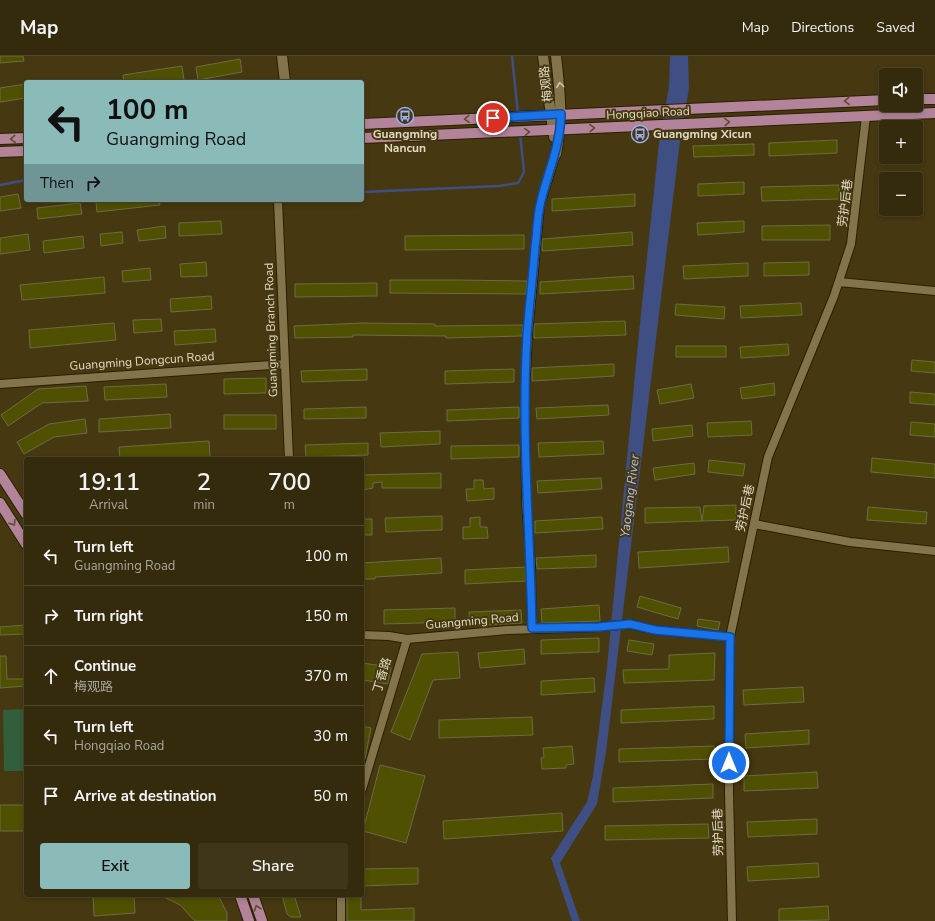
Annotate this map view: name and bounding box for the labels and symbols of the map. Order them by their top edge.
street label: 梅观路 [536,65,556,103]
one-way arrow [555,82,564,88]
one-way arrow [844,97,850,106]
pin [476,101,510,135]
street label: Hongqiao Road [606,103,690,123]
bus stop icon: Guangming Nancun [395,106,415,126]
one-way arrow [463,115,470,124]
one-way arrow [724,117,731,126]
one-way arrow [589,124,595,133]
bus stop icon: Guangming Xicun [630,124,650,144]
place label: Guangming Nancun [373,126,437,156]
place label: Guangming Xicun [653,126,751,142]
one-way arrow [524,127,530,136]
one-way arrow [10,134,16,143]
street label: 劳护后巷 [834,178,856,228]
street label: Guangming Branch Road [261,262,281,398]
street label: Guangming Dongcun Road [69,348,215,374]
water label: Yaogang River [616,453,644,539]
street label: 劳护后巷 [732,483,758,533]
one-way arrow [8,519,16,526]
street label: Guangming Road [425,609,519,633]
street label: 丁香路 [369,655,395,695]
position arrow [708,742,750,784]
street label: 劳护后巷 [710,808,726,856]
one-way arrow [254,905,262,912]

